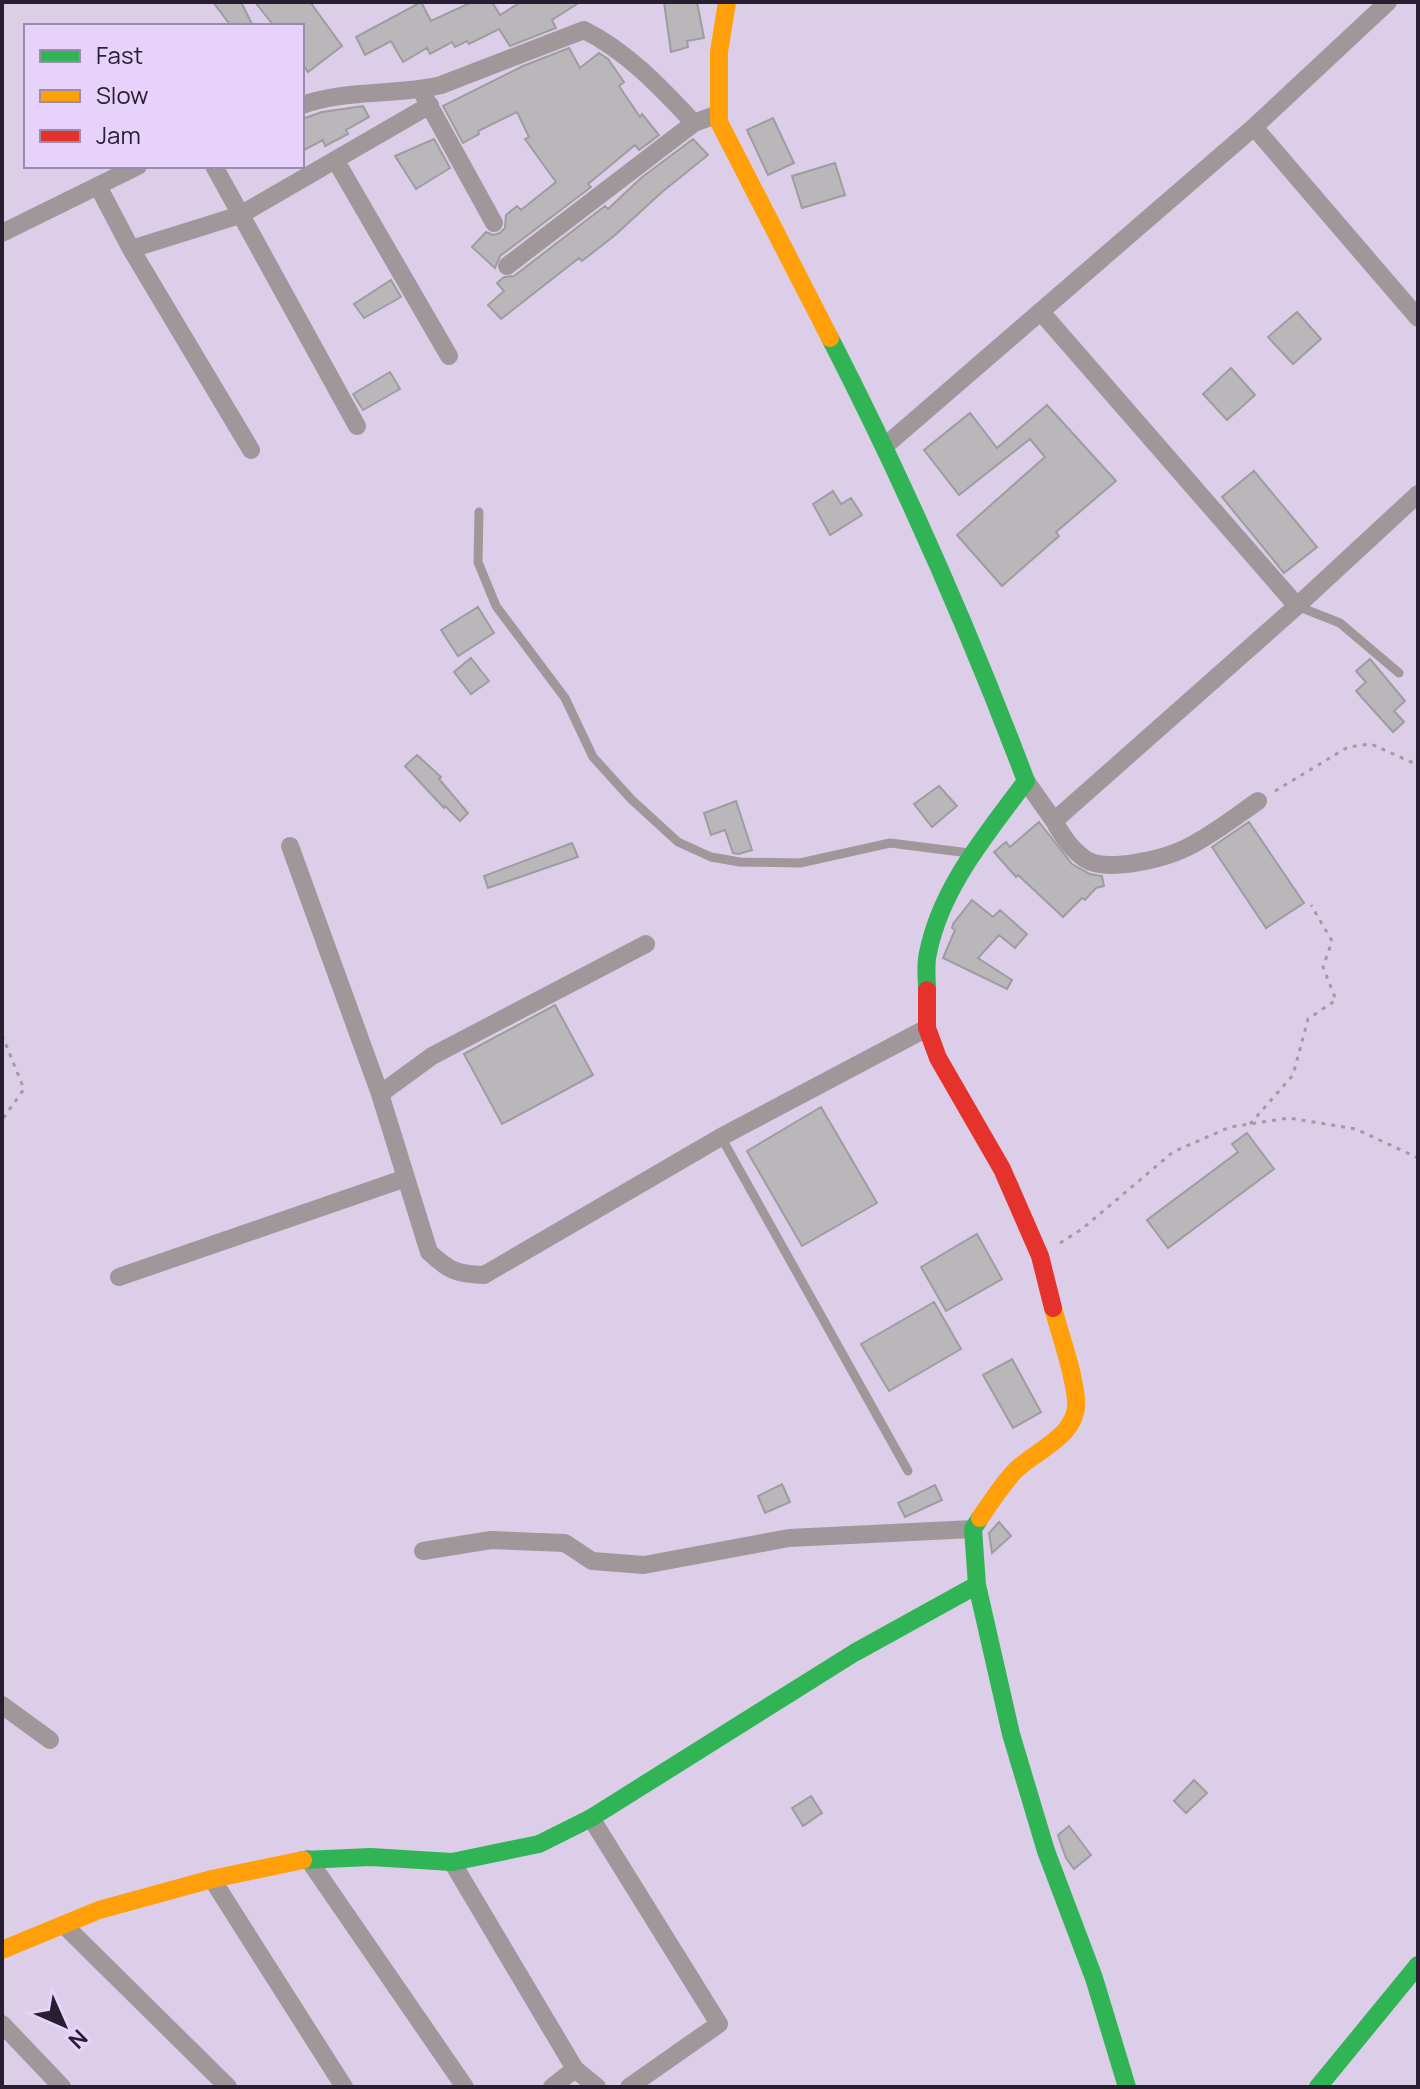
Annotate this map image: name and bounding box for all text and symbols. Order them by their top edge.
legend [24,24,304,168]
text: Fast [96,38,143,71]
text: Slow [96,78,149,111]
text: Jam [96,118,141,151]
north arrow [24,1985,104,2065]
text: N [62,2023,94,2055]

